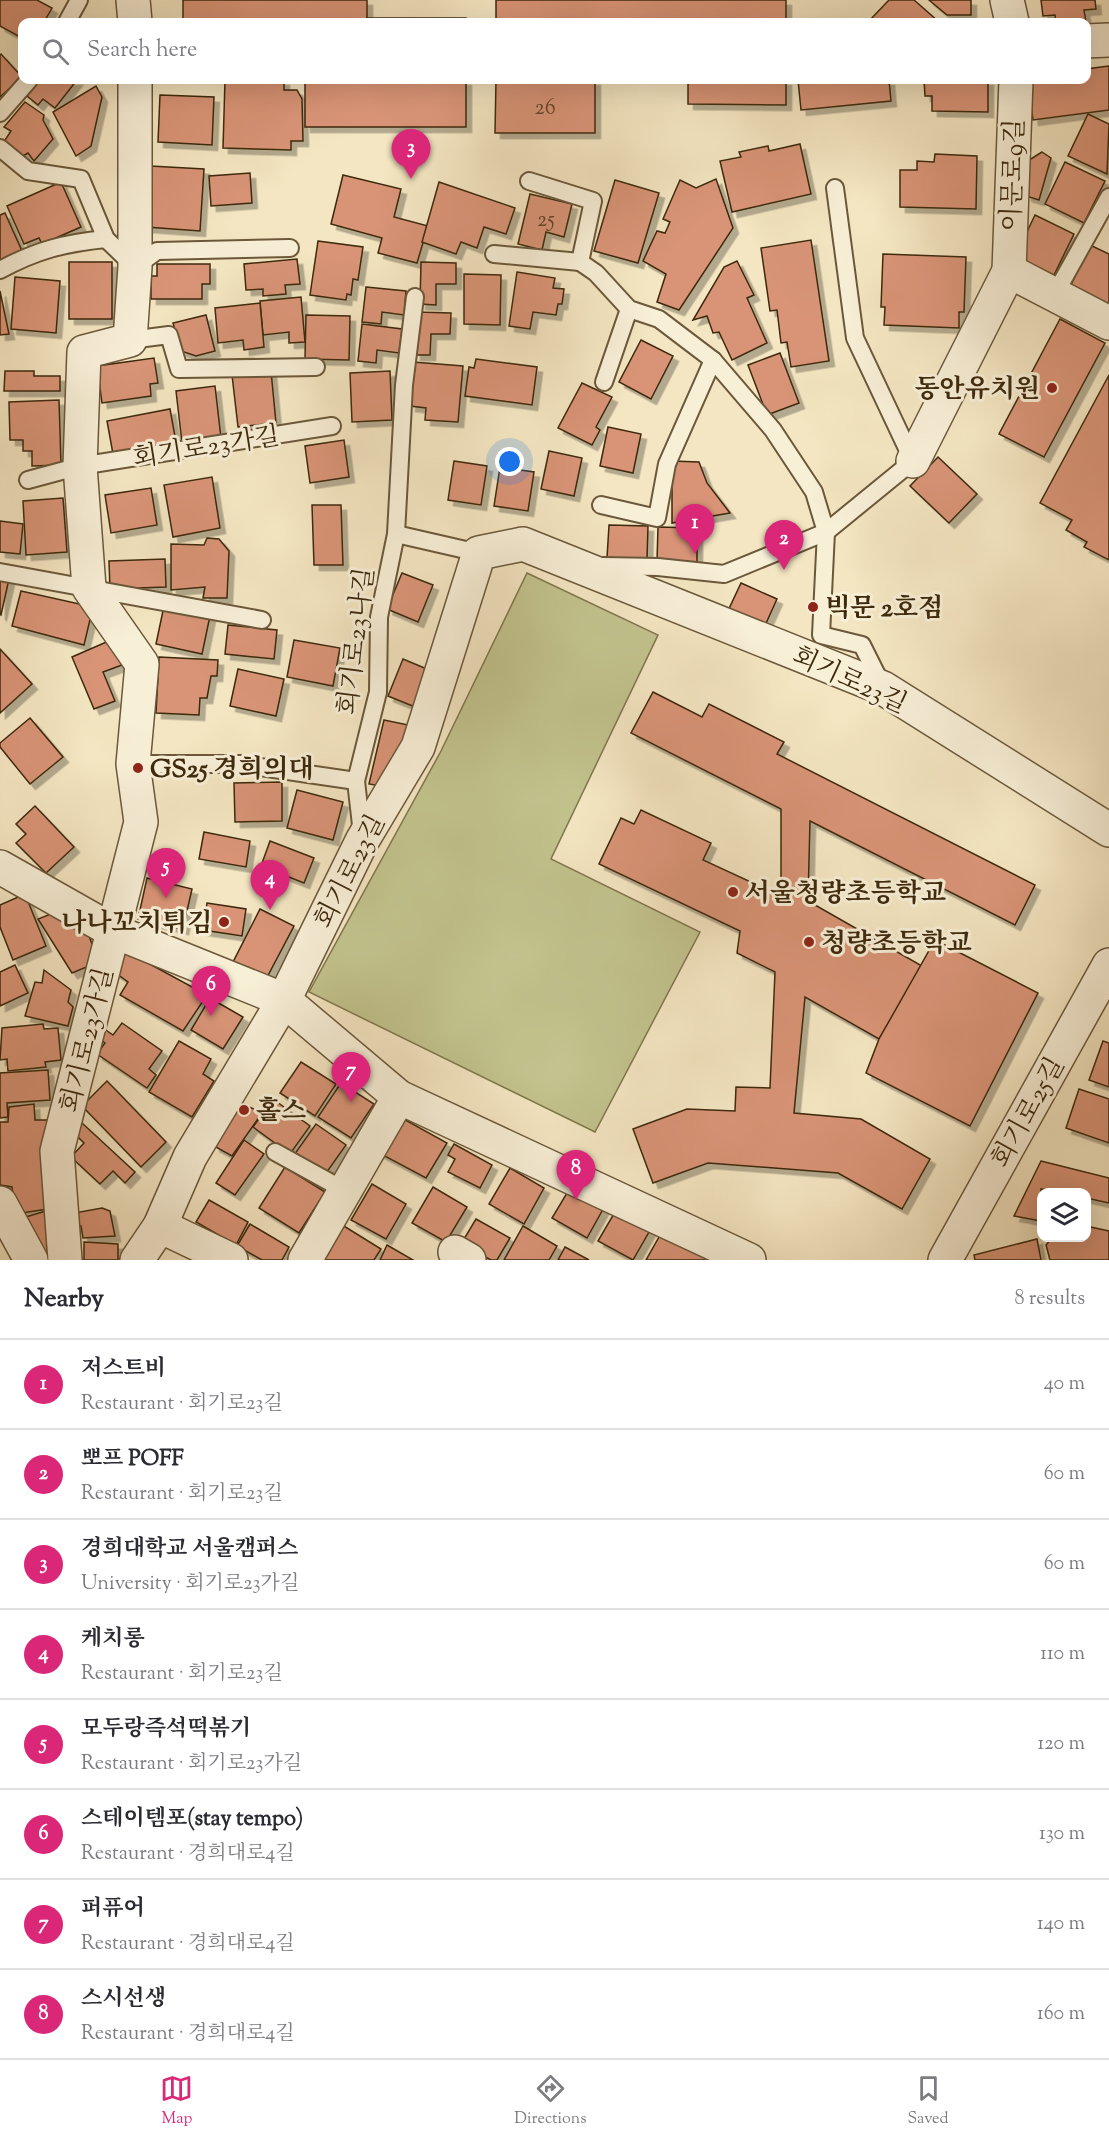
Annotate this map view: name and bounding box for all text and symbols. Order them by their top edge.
search box [18,18,1091,84]
icon: search [39,35,72,68]
text: Search here [87,35,197,67]
house number: 26 [534,93,556,125]
street label: 이문로9길 [994,118,1035,232]
pin: 3 [392,130,430,179]
house number: 25 [537,205,555,237]
place label: 동안유치원 [914,372,1040,409]
marker: 동안유치원 [1045,381,1059,395]
street label: 회기로23가길 [130,419,283,478]
your location [495,447,524,476]
pin: 1 [676,504,714,554]
pin: 2 [764,520,804,570]
street label: 회기로23나길 [330,565,385,717]
place label: 빅문 2호점 [825,591,943,628]
marker: 빅문 2호점 [806,600,820,614]
street label: 회기로23길 [785,638,913,724]
place label: GS25 경희의대 [150,752,314,789]
marker: GS25 경희의대 [131,761,145,775]
street label: 회기로23길 [307,809,396,935]
pin: 5 [146,848,186,898]
pin: 4 [250,860,290,910]
place label: 서울청량초등학교 [745,876,946,913]
marker: 서울청량초등학교 [726,885,740,899]
place label: 나나꼬치튀김 [61,906,212,943]
marker: 나나꼬치튀김 [217,915,231,929]
place label: 청량초등학교 [821,926,972,963]
marker: 청량초등학교 [802,935,816,949]
street label: 회기로23가길 [53,964,124,1117]
pin: 6 [192,966,230,1016]
street label: 회기로25길 [984,1051,1075,1175]
pin: 7 [332,1052,370,1102]
place label: 홀스 [256,1094,306,1131]
marker: 홀스 [237,1103,251,1117]
pin: 8 [556,1150,596,1200]
map controls [1037,1188,1091,1242]
button: layers [1037,1188,1091,1242]
text: Nearby [24,1281,104,1318]
text: 8 results [1014,1285,1085,1314]
text: 저스트비 [81,1354,166,1386]
text: 1 [40,1370,47,1399]
text: 40 m [1044,1370,1085,1399]
text: Restaurant · 회기로23길 [81,1390,283,1419]
text: 뽀프 POFF [81,1444,184,1476]
text: 2 [39,1460,48,1489]
text: 60 m [1044,1460,1085,1489]
text: Restaurant · 회기로23길 [81,1480,283,1509]
text: 경희대학교 서울캠퍼스 [81,1534,298,1566]
text: 3 [39,1550,48,1579]
text: 60 m [1044,1550,1085,1579]
text: University · 회기로23가길 [81,1570,299,1599]
text: 케치롱 [81,1624,145,1656]
text: 4 [38,1640,49,1669]
text: 110 m [1040,1640,1085,1669]
text: Restaurant · 회기로23길 [81,1660,283,1689]
text: 모두랑즉석떡볶기 [81,1714,251,1746]
text: 5 [40,1730,47,1759]
text: 120 m [1037,1730,1085,1759]
text: Restaurant · 회기로23가길 [81,1750,302,1779]
text: 스테이템포(stay tempo) [81,1804,303,1836]
text: 6 [39,1820,48,1849]
text: 130 m [1039,1820,1085,1849]
text: Restaurant · 경희대로4길 [81,1840,295,1869]
text: 퍼퓨어 [81,1894,145,1926]
text: 7 [38,1910,49,1939]
text: 140 m [1037,1910,1085,1939]
text: Restaurant · 경희대로4길 [81,1930,295,1959]
text: 스시선생 [81,1984,166,2016]
text: 8 [39,2000,49,2029]
text: 160 m [1037,2000,1085,2029]
text: Restaurant · 경희대로4길 [81,2020,295,2049]
tab: Map [160,2072,193,2131]
tab: Directions [514,2072,587,2131]
tab: Saved [907,2072,949,2131]

